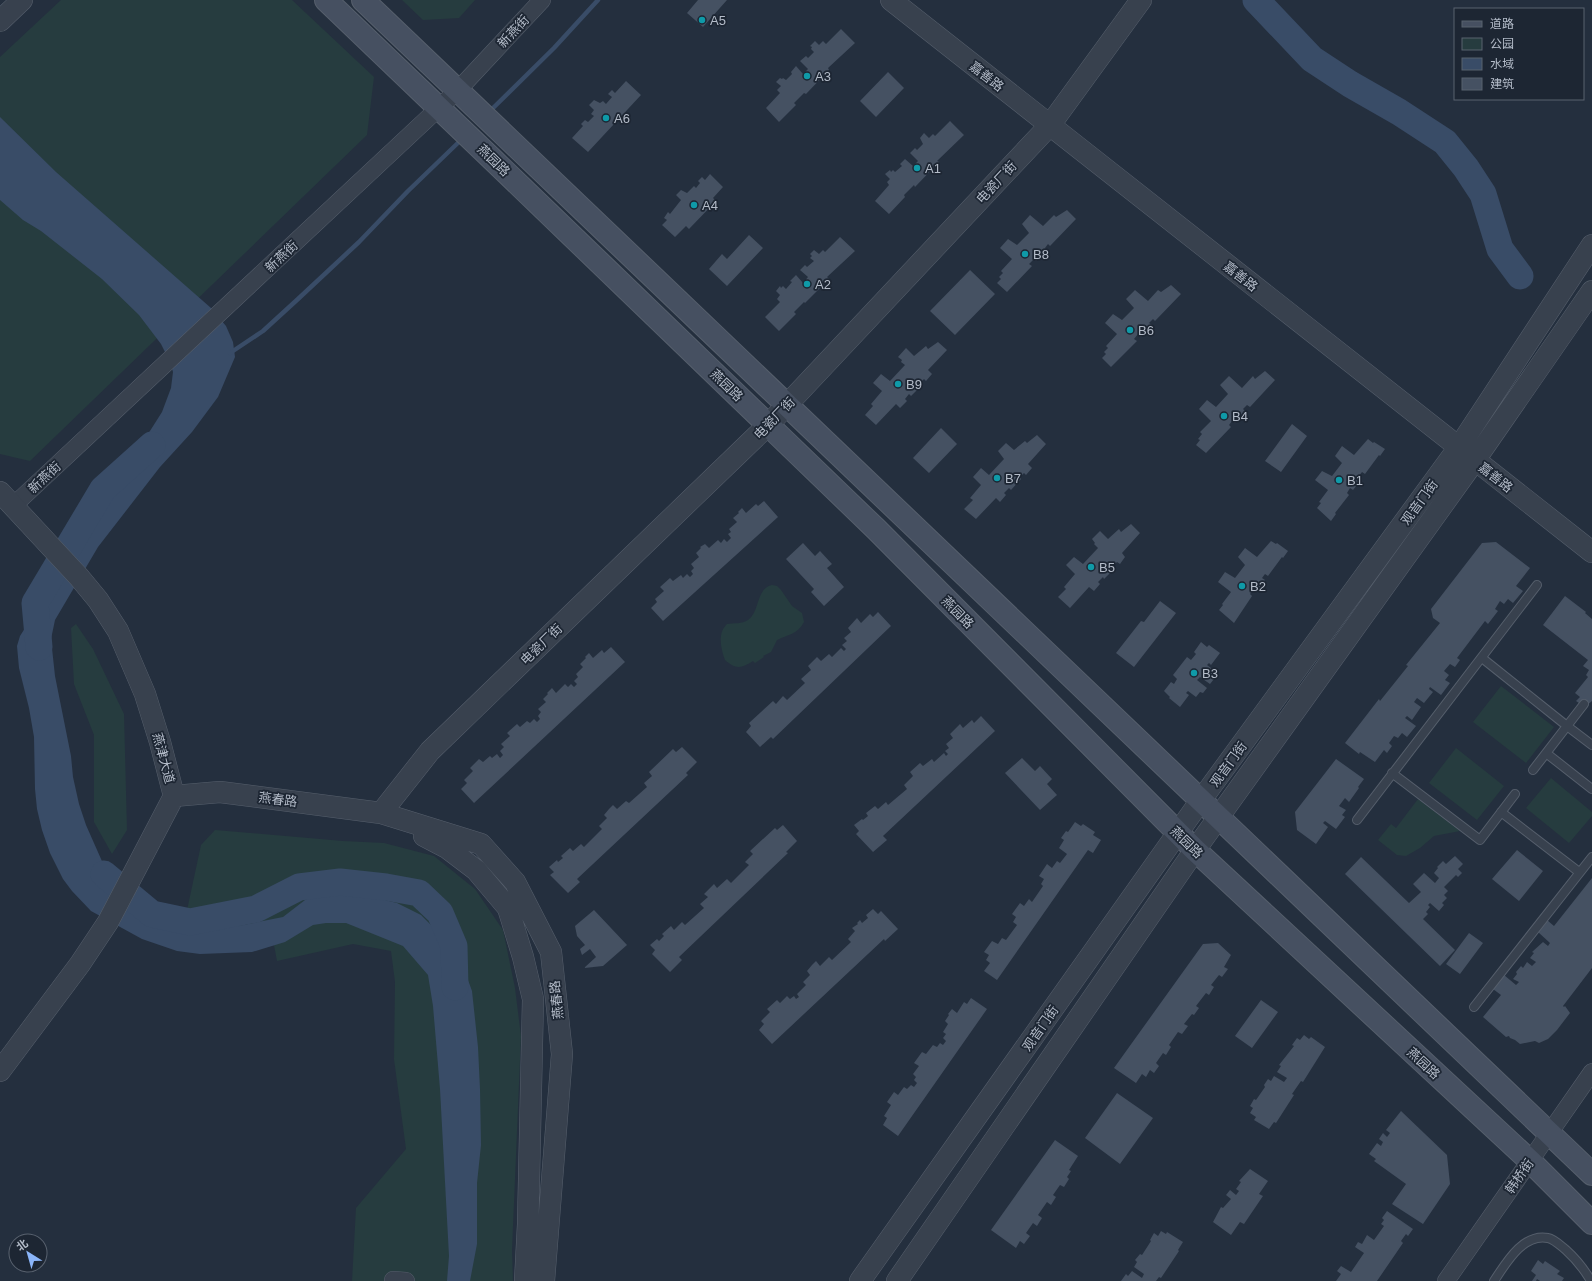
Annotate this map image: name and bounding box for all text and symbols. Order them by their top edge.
legend [1454,8,1584,100]
street label: 新燕街 [495,12,532,51]
place label: A5 [710,13,726,28]
marker: A5 [697,15,707,25]
text: 道路 [1490,17,1514,31]
text: 公园 [1490,37,1514,51]
text: 水域 [1490,57,1514,71]
street label: 嘉善路 [967,58,1007,94]
place label: A3 [815,69,831,84]
marker: A3 [802,71,812,81]
text: 建筑 [1490,77,1514,91]
place label: A6 [614,111,630,126]
marker: A6 [601,113,611,123]
street label: 燕园路 [474,141,513,179]
street label: 电瓷厂街 [973,158,1020,206]
place label: A1 [925,161,941,176]
marker: A1 [912,163,922,173]
place label: A4 [702,198,718,213]
marker: A4 [689,200,699,210]
street label: 新燕街 [262,238,301,275]
place label: B8 [1033,247,1049,262]
marker: B8 [1020,249,1030,259]
street label: 嘉善路 [1221,258,1261,294]
place label: A2 [815,277,831,292]
marker: A2 [802,279,812,289]
place label: B6 [1138,323,1154,338]
marker: B6 [1125,325,1135,335]
street label: 燕园路 [707,366,746,404]
place label: B9 [906,377,922,392]
marker: B9 [893,379,903,389]
street label: 电瓷厂街 [751,394,798,442]
place label: B4 [1232,409,1248,424]
marker: B4 [1219,411,1229,421]
street label: 新燕街 [25,459,64,496]
street label: 嘉善路 [1476,459,1516,495]
place label: B7 [1005,471,1021,486]
marker: B7 [992,473,1002,483]
place label: B1 [1347,473,1363,488]
marker: B1 [1334,475,1344,485]
street label: 观音门街 [1398,477,1441,528]
place label: B5 [1099,560,1115,575]
marker: B5 [1086,562,1096,572]
place label: B2 [1250,579,1266,594]
marker: B2 [1237,581,1247,591]
street label: 燕园路 [939,593,977,631]
street label: 电瓷厂街 [517,621,565,668]
place label: B3 [1202,666,1218,681]
marker: B3 [1189,668,1199,678]
street label: 燕津大道 [150,731,177,785]
street label: 观音门街 [1207,739,1250,790]
street label: 燕春路 [258,790,298,809]
street label: 燕园路 [1167,823,1206,861]
street label: 燕春路 [547,980,566,1020]
street label: 观音门街 [1019,1003,1061,1054]
street label: 燕园路 [1404,1045,1443,1082]
street label: 韩桥街 [1502,1156,1537,1197]
north arrow [8,1233,48,1273]
text: 北 [14,1237,30,1253]

